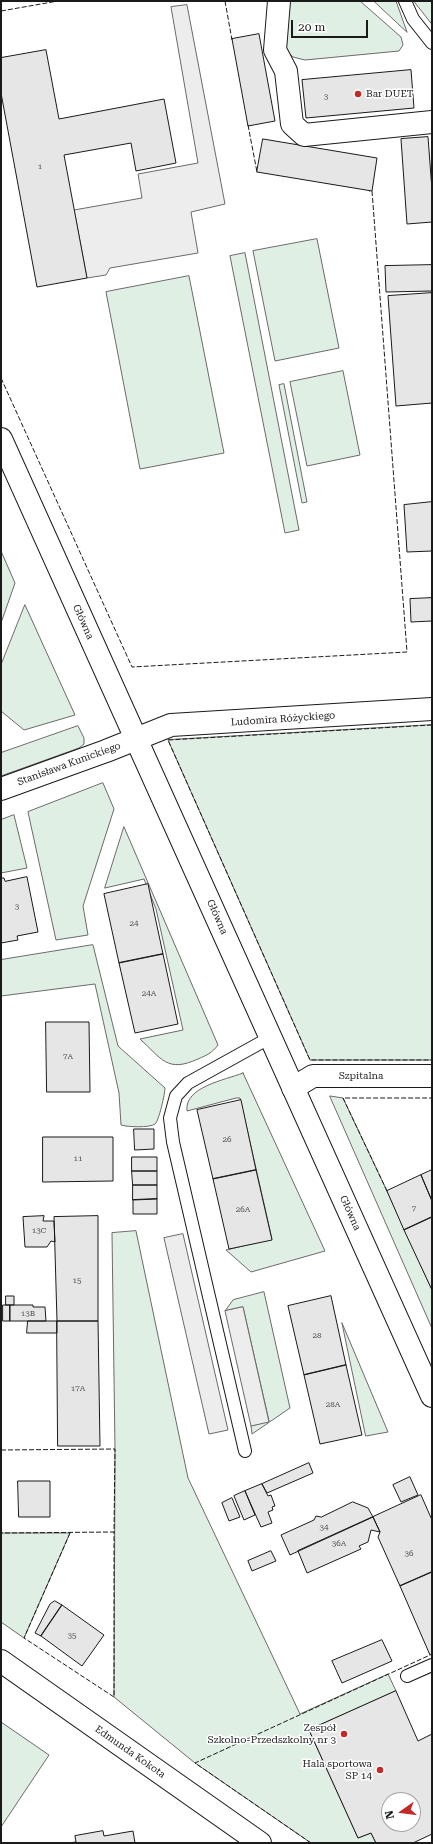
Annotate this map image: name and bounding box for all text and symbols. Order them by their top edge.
scale bar [293,12,370,38]
text: 20 m [298,20,325,34]
place label: Bar DUET [366,88,413,100]
marker: Bar DUET [353,89,363,99]
house number: 3 [324,92,328,102]
house number: 1 [38,162,42,172]
street label: Główna [70,603,96,641]
street label: Ludomira Różyckiego [230,709,336,729]
street label: Stanisława Kunickiego [16,740,122,788]
street label: Główna [204,898,230,936]
house number: 3 [15,902,19,912]
house number: 24 [130,919,138,929]
house number: 24A [142,989,156,999]
house number: 7A [63,1052,73,1062]
street label: Szpitalna [339,1070,383,1082]
house number: 26 [223,1135,231,1145]
house number: 11 [74,1154,82,1164]
street label: Główna [337,1194,363,1232]
house number: 7 [412,1204,416,1214]
house number: 26A [236,1205,250,1215]
house number: 13C [32,1226,46,1236]
house number: 15 [73,1276,81,1286]
house number: 13B [21,1309,35,1319]
house number: 28 [313,1331,321,1341]
house number: 17A [71,1384,85,1394]
house number: 28A [326,1400,340,1410]
house number: 34 [320,1523,328,1533]
house number: 36A [332,1539,346,1549]
house number: 36 [405,1549,413,1559]
house number: 35 [68,1631,76,1641]
place label: Zespół Szkolno-Przedszkolny nr 3 [207,1722,336,1746]
street label: Edmunda Kokota [92,1723,168,1781]
marker: Zespół Szkolno-Przedszkolny nr 3 [339,1729,349,1739]
place label: Hala sportowa SP 14 [303,1758,372,1782]
marker: Hala sportowa SP 14 [375,1765,385,1775]
north arrow [381,1792,421,1832]
text: N [383,1809,397,1820]

